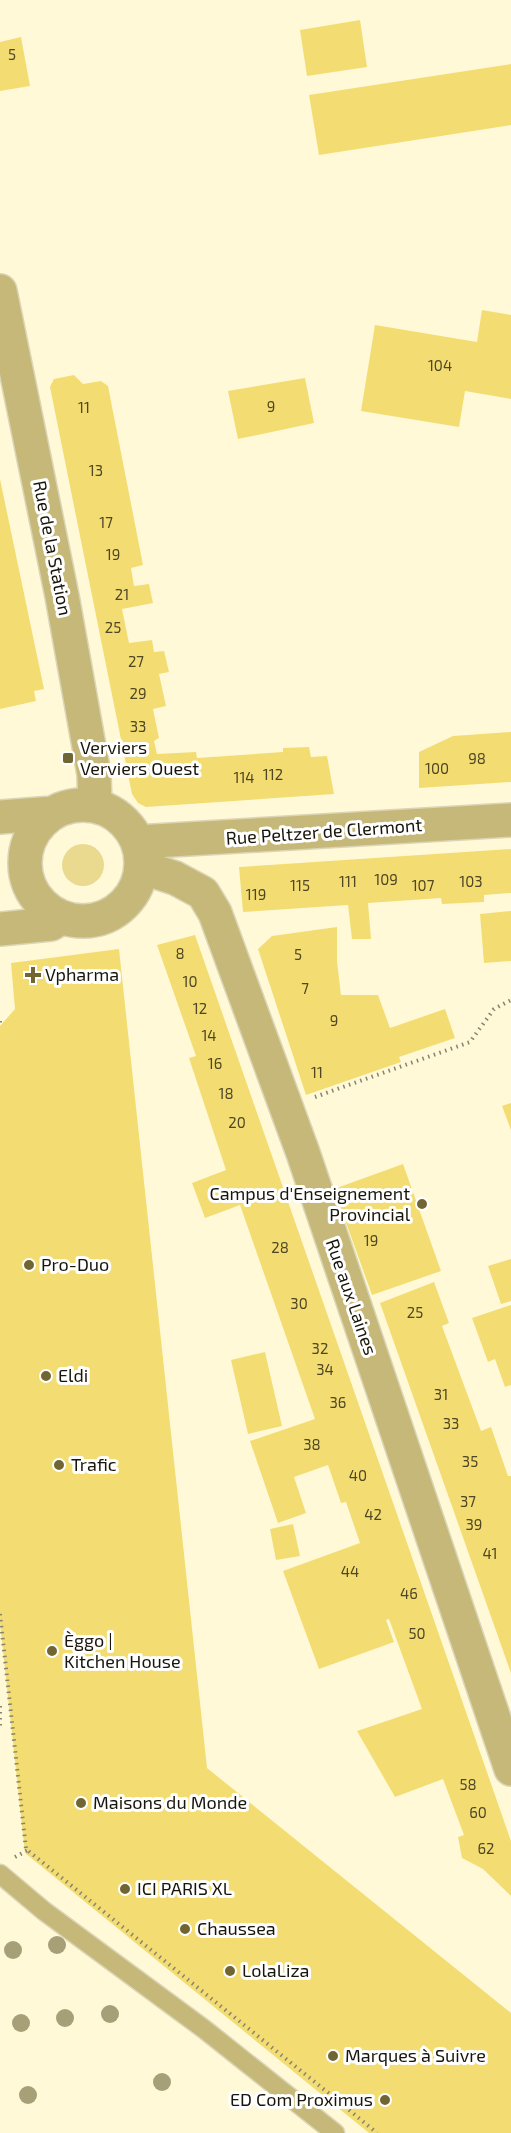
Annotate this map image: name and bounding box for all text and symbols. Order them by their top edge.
house number: 5 [8,45,16,63]
house number: 104 [428,356,452,374]
house number: 9 [267,397,275,415]
house number: 11 [78,398,90,416]
house number: 13 [89,461,103,479]
street label: Rue de la Station [29,478,77,617]
house number: 17 [99,513,113,531]
house number: 19 [106,545,120,563]
house number: 21 [115,585,129,603]
house number: 25 [105,618,121,636]
house number: 27 [128,652,144,670]
house number: 29 [129,684,147,702]
house number: 33 [130,717,146,735]
place label: Verviers Verviers Ouest [80,736,199,779]
house number: 98 [468,749,486,767]
marker: Verviers Verviers Ouest [61,751,75,765]
house number: 100 [425,759,449,777]
house number: 112 [263,765,283,783]
house number: 114 [233,768,255,786]
street label: Rue Peltzer de Clermont [225,813,423,849]
house number: 109 [374,870,398,888]
house number: 111 [339,872,357,890]
house number: 103 [459,872,483,890]
house number: 115 [290,876,310,894]
house number: 107 [412,876,435,894]
house number: 119 [246,885,266,903]
house number: 8 [175,944,185,962]
house number: 5 [294,945,302,963]
place label: Vpharma [45,963,119,985]
marker: Vpharma [26,968,40,982]
house number: 10 [182,972,198,990]
house number: 7 [301,979,309,997]
house number: 12 [193,999,207,1017]
house number: 9 [330,1011,338,1029]
house number: 14 [201,1026,217,1044]
house number: 16 [208,1054,222,1072]
house number: 11 [311,1063,323,1081]
house number: 18 [218,1084,234,1102]
house number: 20 [228,1113,246,1131]
place label: Campus d'Enseignement Provincial [209,1182,411,1225]
marker: Campus d'Enseignement Provincial [415,1197,429,1211]
house number: 19 [364,1231,378,1249]
street label: Rue aux Laines [322,1236,382,1358]
house number: 28 [271,1238,289,1256]
place label: Pro-Duo [41,1253,109,1275]
marker: Pro-Duo [22,1258,36,1272]
house number: 30 [290,1294,308,1312]
house number: 25 [407,1303,423,1321]
house number: 32 [312,1339,328,1357]
house number: 34 [316,1360,334,1378]
place label: Eldi [58,1364,88,1386]
marker: Eldi [39,1369,53,1383]
house number: 31 [434,1385,448,1403]
house number: 36 [330,1393,346,1411]
house number: 33 [443,1414,459,1432]
house number: 38 [303,1435,321,1453]
house number: 35 [462,1452,478,1470]
place label: Trafic [71,1453,117,1475]
marker: Trafic [52,1458,66,1472]
house number: 40 [349,1466,367,1484]
house number: 37 [460,1492,476,1510]
house number: 42 [364,1505,382,1523]
house number: 39 [466,1515,482,1533]
house number: 41 [482,1544,498,1562]
house number: 44 [341,1562,359,1580]
house number: 46 [400,1584,418,1602]
house number: 50 [408,1624,426,1642]
place label: Èggo | Kitchen House [64,1629,181,1672]
marker: Èggo | Kitchen House [45,1644,59,1658]
house number: 58 [459,1775,477,1793]
place label: Maisons du Monde [93,1791,247,1813]
marker: Maisons du Monde [74,1796,88,1810]
house number: 60 [469,1803,487,1821]
house number: 62 [477,1839,495,1857]
place label: ICI PARIS XL [137,1877,232,1899]
marker: ICI PARIS XL [118,1882,132,1896]
place label: Chaussea [197,1917,276,1939]
marker: Chaussea [178,1922,192,1936]
place label: LolaLiza [242,1959,309,1981]
marker: LolaLiza [223,1964,237,1978]
place label: Marques à Suivre [345,2044,486,2066]
marker: Marques à Suivre [326,2049,340,2063]
place label: ED Com Proximus [230,2088,373,2110]
marker: ED Com Proximus [378,2093,392,2107]

